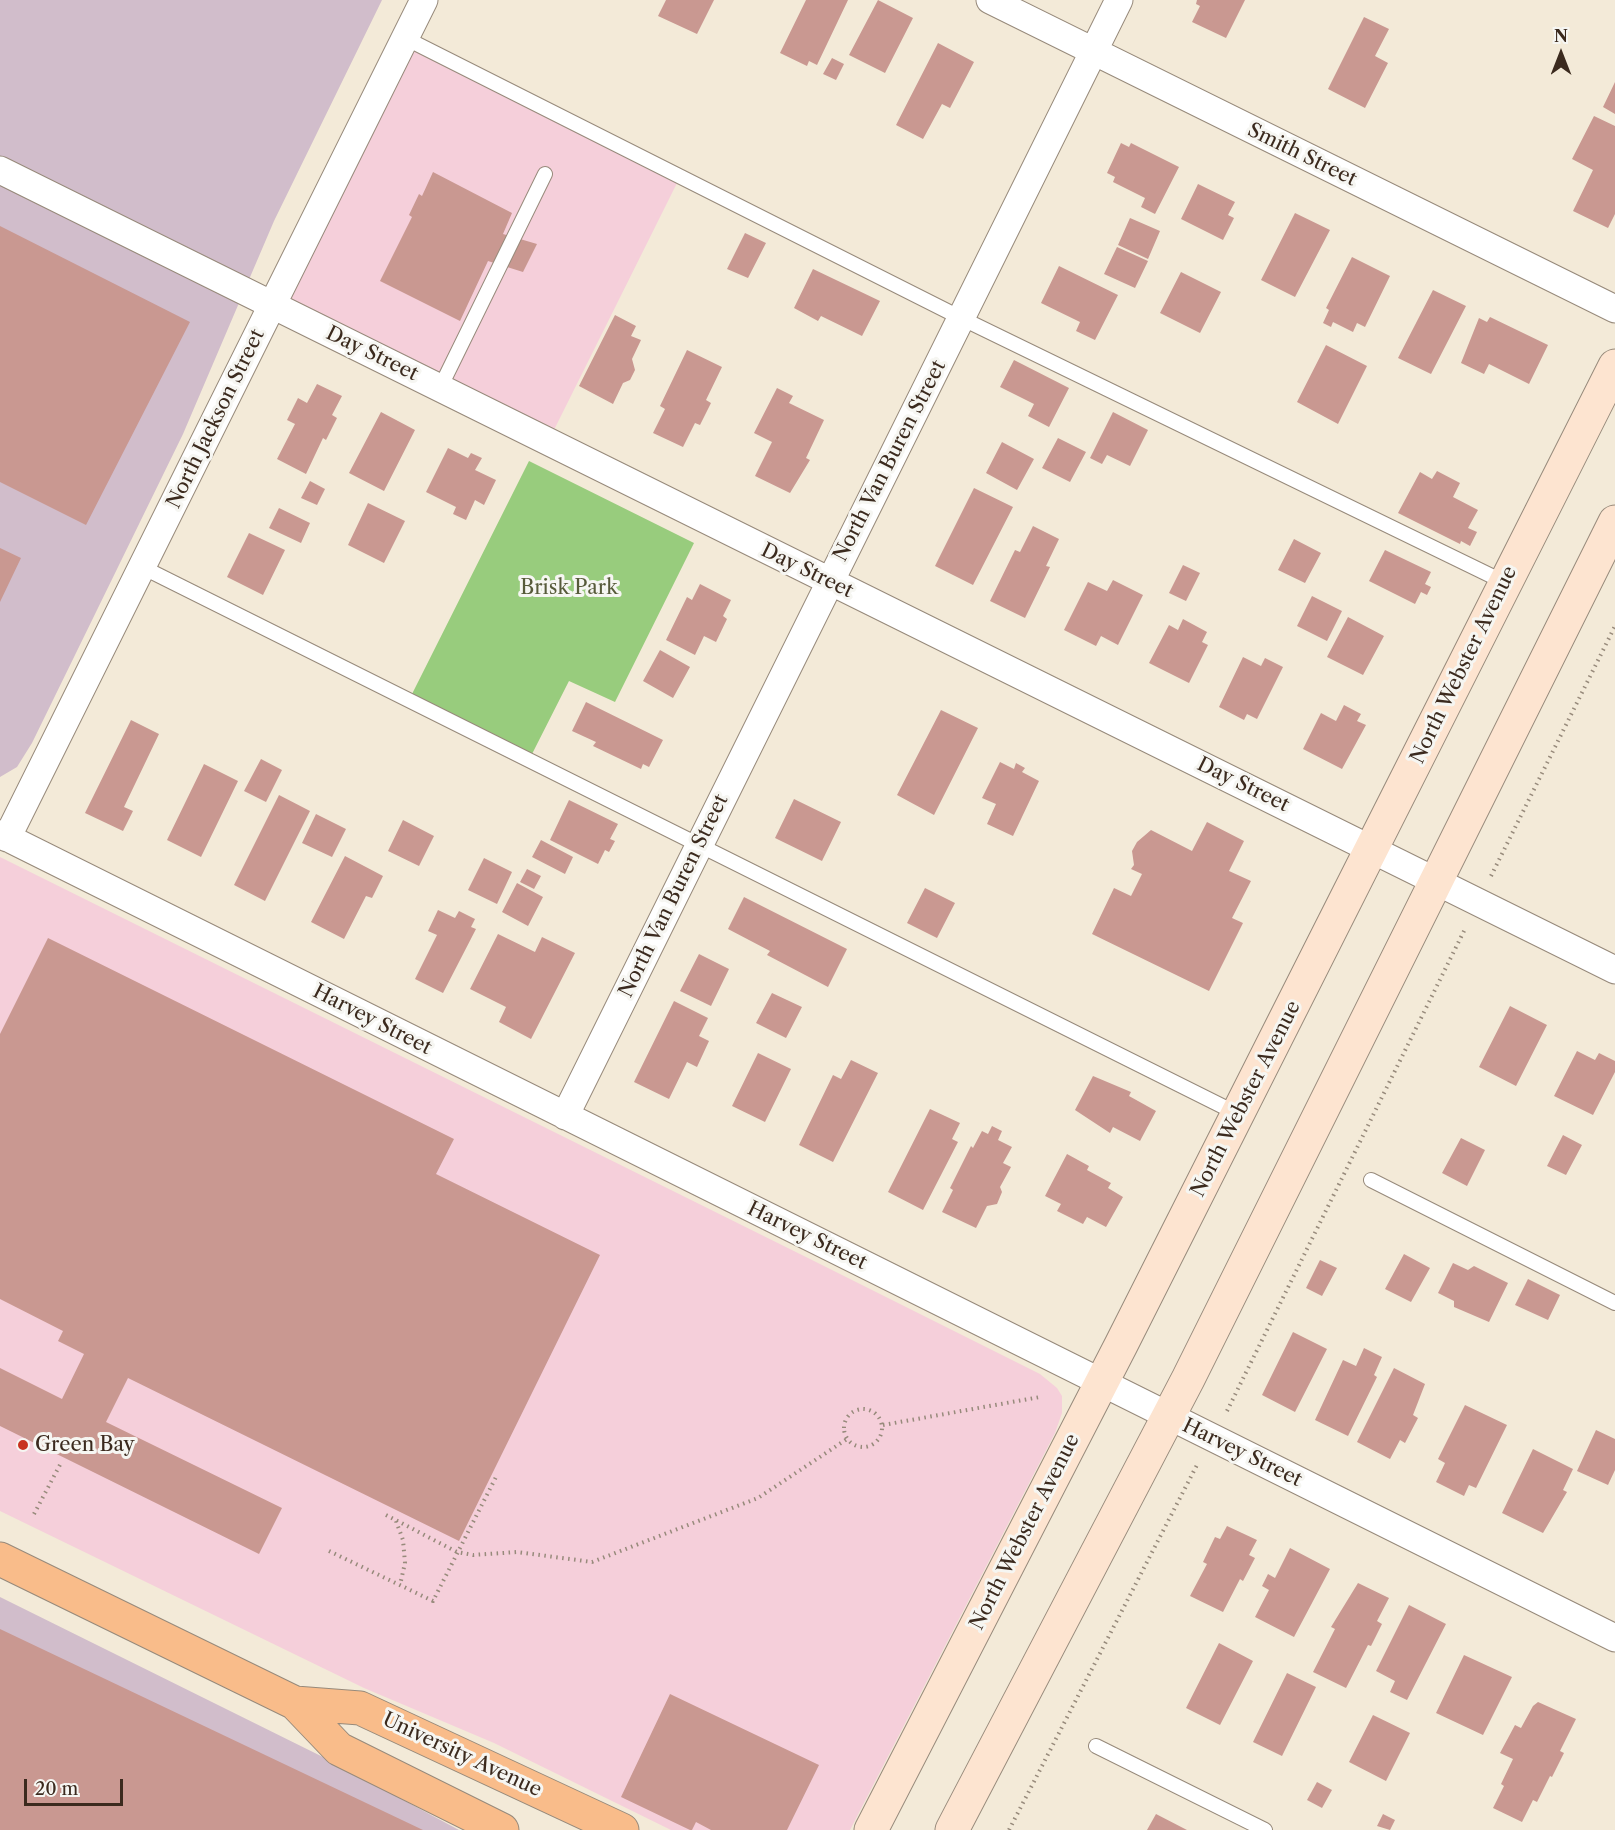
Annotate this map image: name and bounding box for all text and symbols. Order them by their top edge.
north arrow [1531,24,1591,84]
text: N [1554,26,1568,46]
street label: Smith Street [1244,118,1360,192]
street label: Day Street [322,321,422,387]
street label: North Jackson Street [162,325,270,513]
street label: North Van Buren Street [829,356,951,566]
street label: Day Street [757,538,857,604]
street label: North Webster Avenue [1406,562,1522,768]
park label: Brisk Park [520,576,618,600]
street label: Day Street [1193,752,1293,818]
street label: North Van Buren Street [614,791,734,1001]
street label: Harvey Street [309,980,435,1060]
street label: North Webster Avenue [1186,997,1306,1201]
street label: Harvey Street [743,1197,871,1275]
street label: Harvey Street [1178,1414,1306,1492]
street label: North Webster Avenue [965,1430,1085,1634]
place label: Green Bay [35,1433,135,1457]
marker: Green Bay [16,1438,30,1452]
street label: University Avenue [379,1708,545,1802]
scale bar [27,1767,126,1805]
text: 20 m [35,1778,78,1800]

